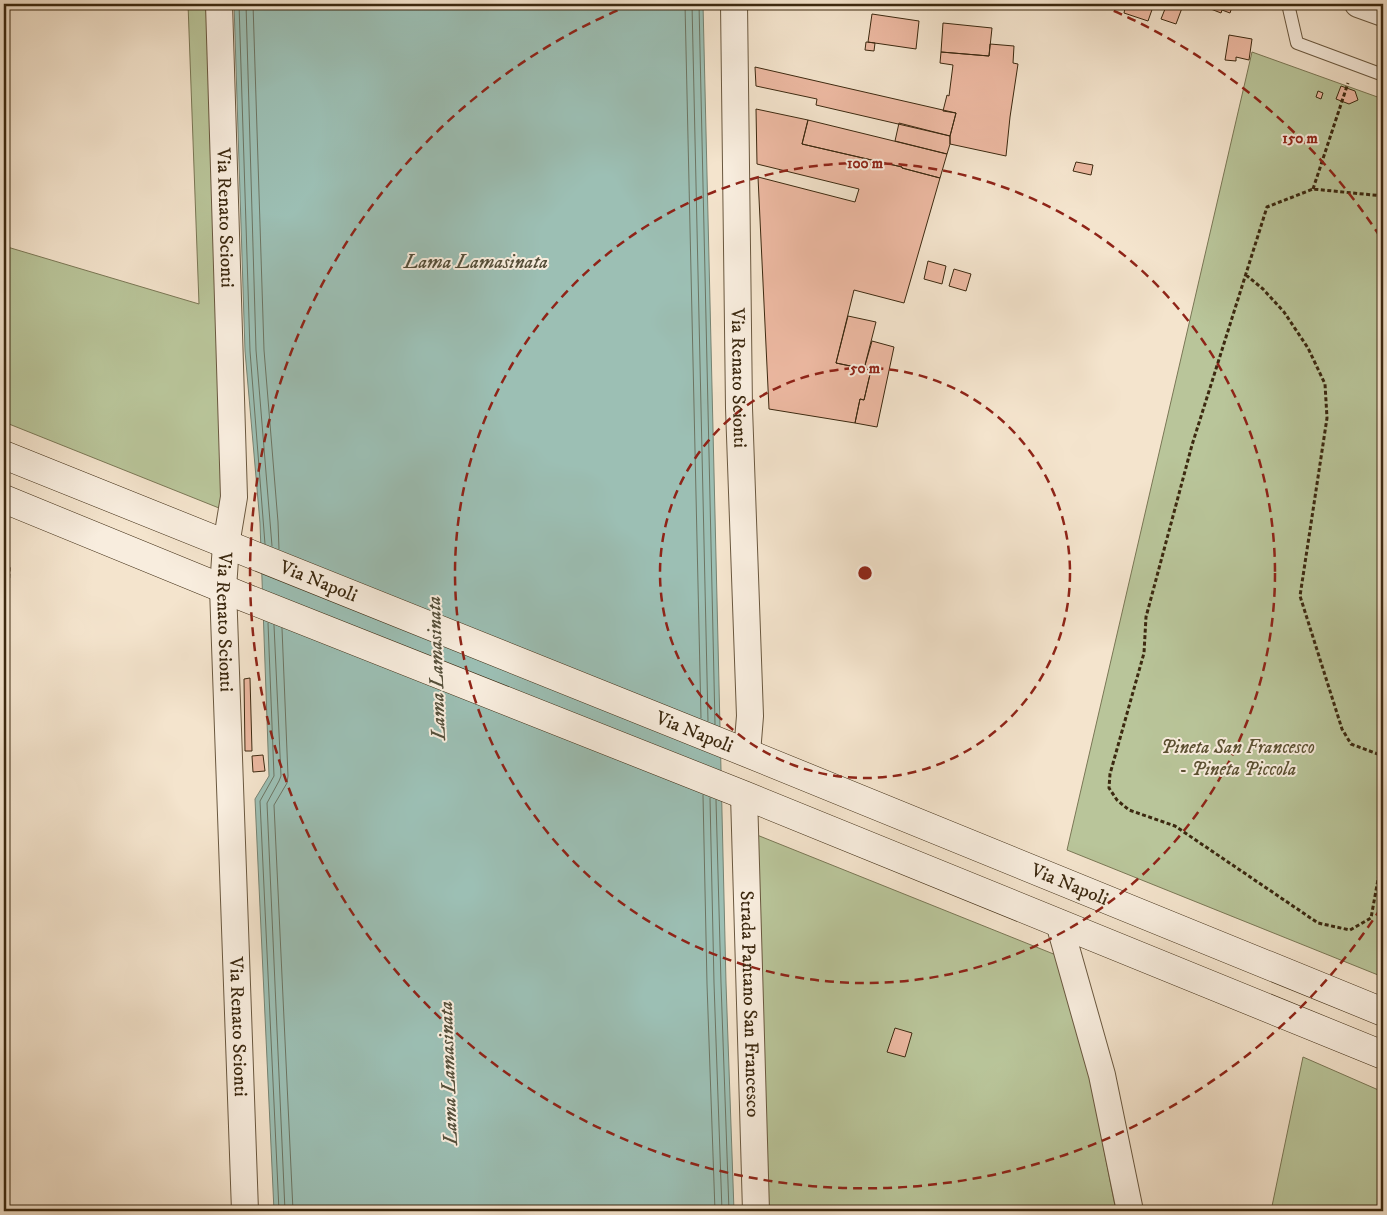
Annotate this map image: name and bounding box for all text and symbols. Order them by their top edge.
text: 150 m [1282,129,1318,148]
street label: Via Renato Scionti [212,147,239,288]
text: 100 m [847,154,884,173]
water label: Lama Lamasinata [403,250,548,275]
street label: Via Renato Scionti [726,307,752,448]
text: 50 m [849,359,881,378]
street label: Via Renato Scionti [211,550,238,692]
street label: Via Napoli [276,555,361,607]
centre of rings [856,564,874,582]
water label: Lama Lamasinata [422,596,452,741]
street label: Via Napoli [651,706,737,758]
park label: Pineta San Francesco - Pineta Piccola [1161,736,1315,781]
street label: Via Napoli [1027,858,1112,910]
street label: Strada Pantano San Francesco [735,890,765,1118]
street label: Via Renato Scionti [224,955,252,1097]
water label: Lama Lamasinata [434,1001,464,1146]

